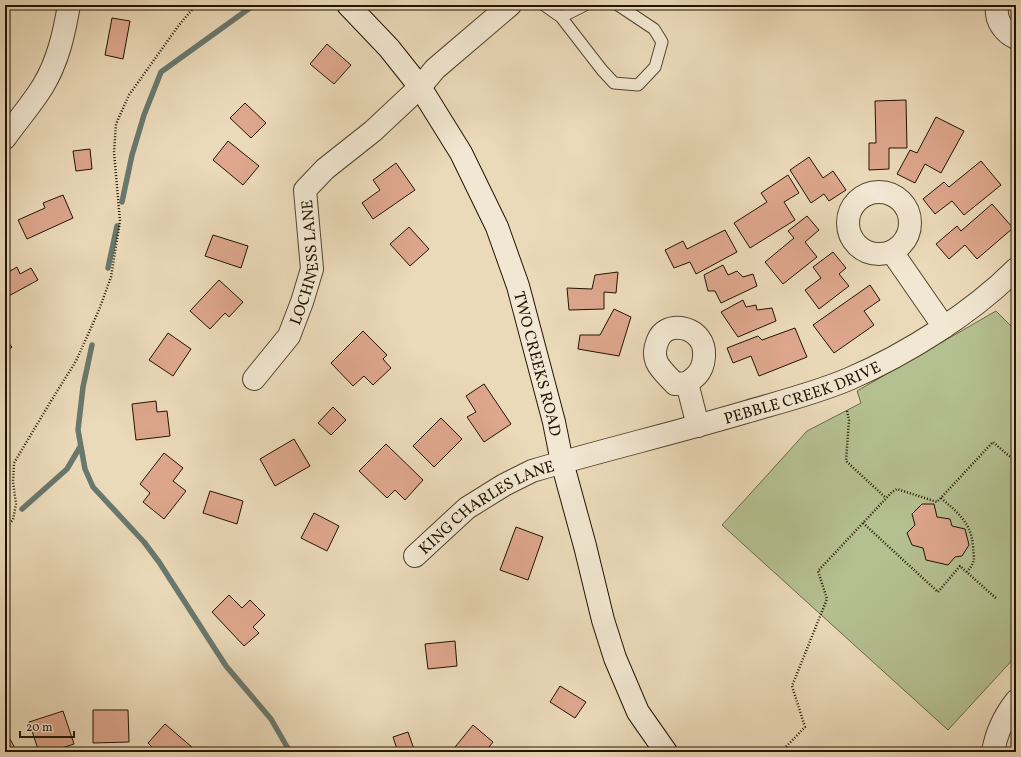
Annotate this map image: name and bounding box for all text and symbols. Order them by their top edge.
street label: LOCHNESS LANE [285,199,325,329]
street label: TWO CREEKS ROAD [507,289,566,439]
street label: PEBBLE CREEK DRIVE [722,357,885,431]
street label: KING CHARLES LANE [415,456,557,560]
scale bar [20,713,74,739]
text: 20 m [26,720,53,736]

